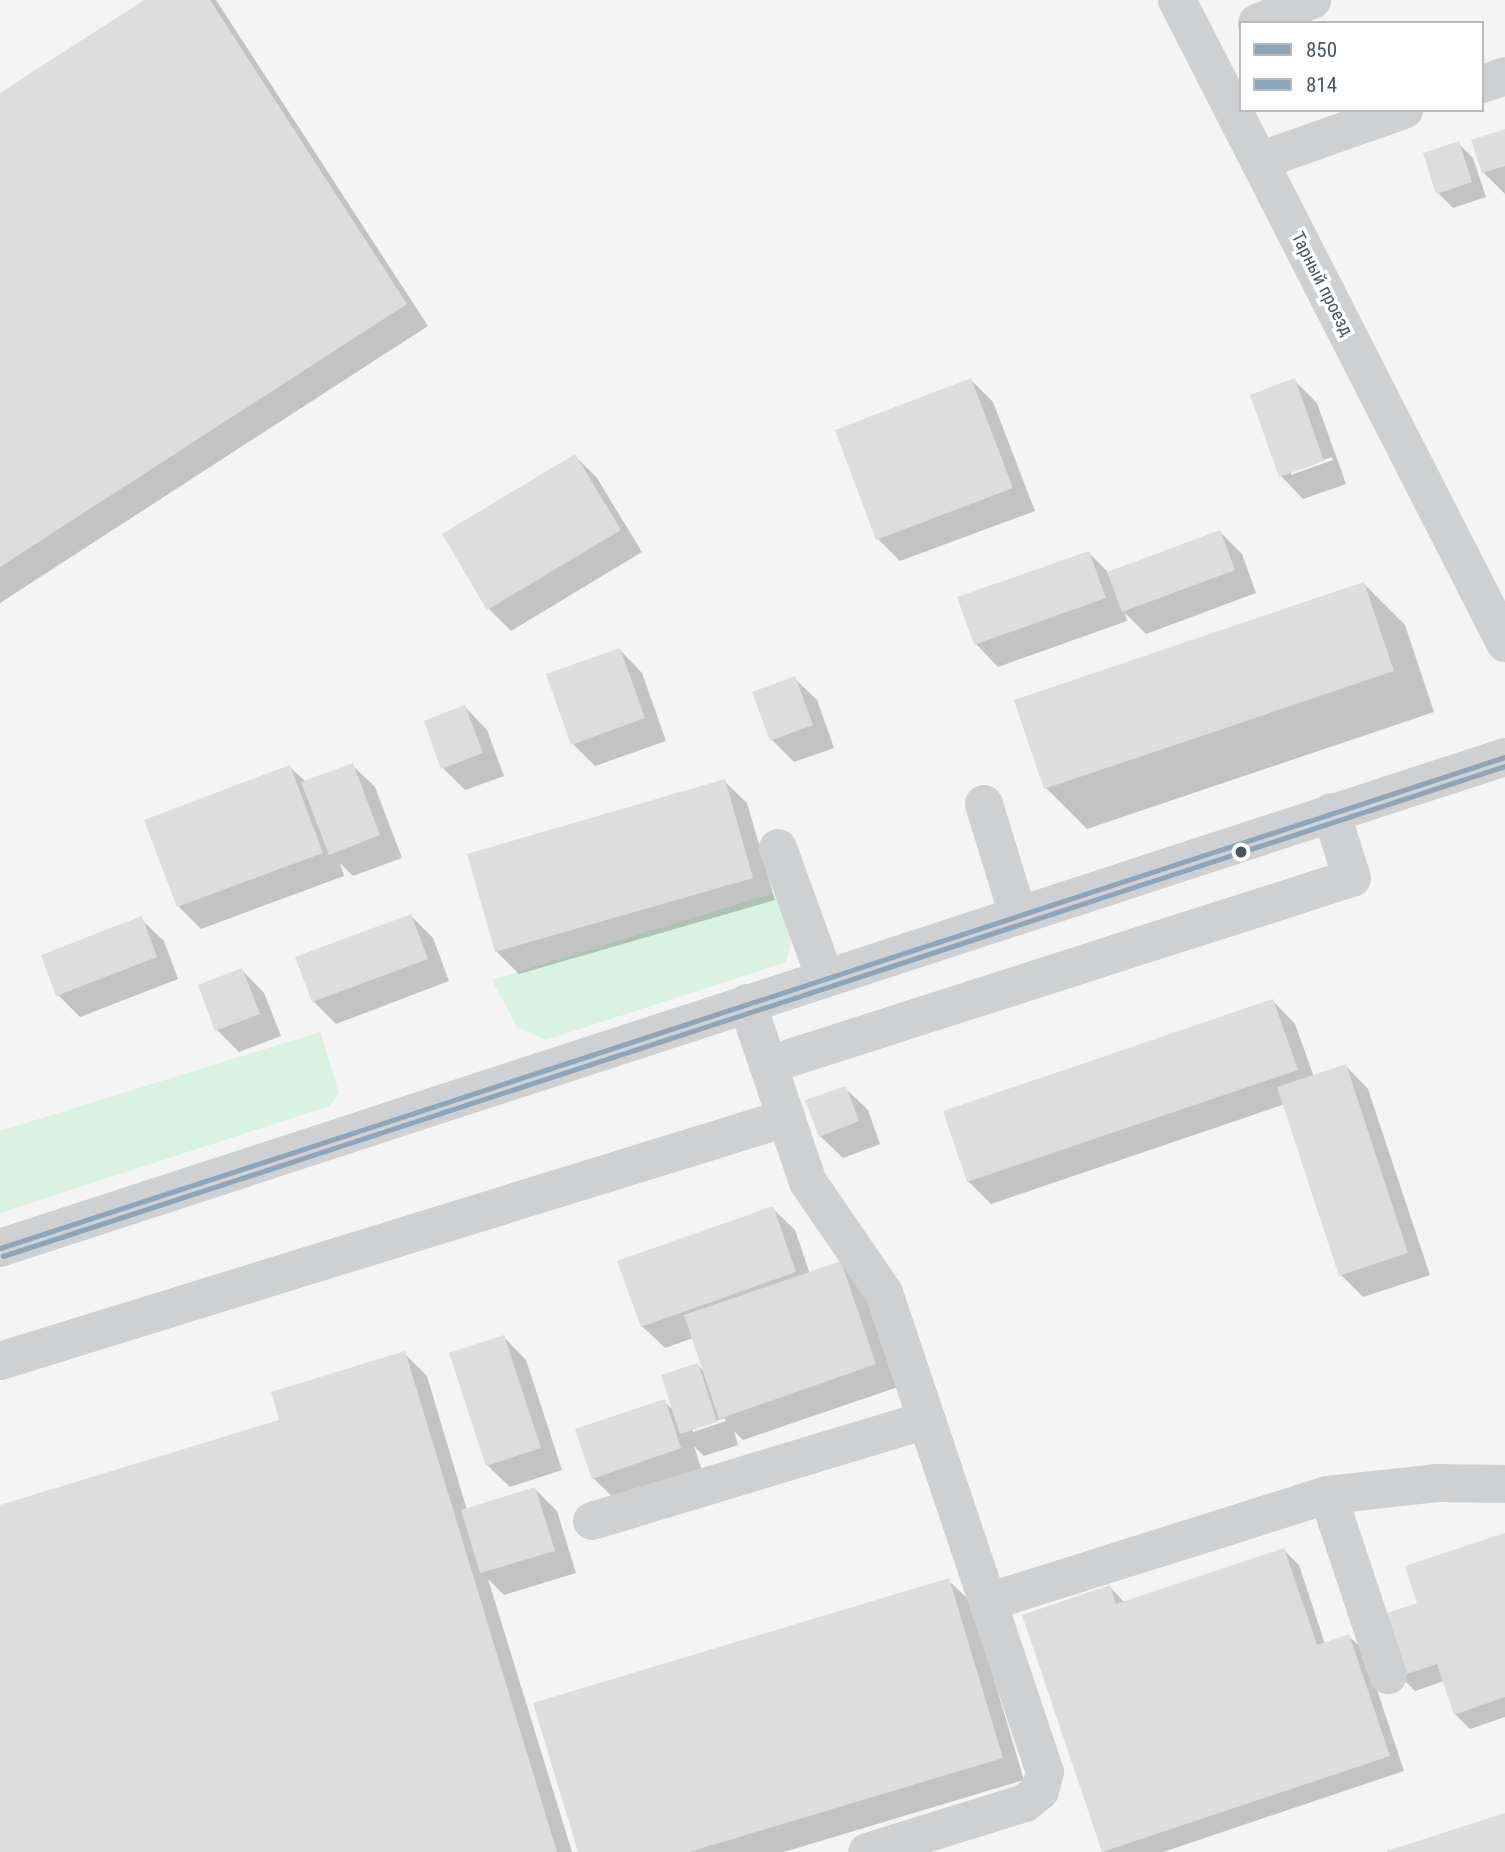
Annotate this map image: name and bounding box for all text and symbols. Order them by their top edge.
legend [1239,21,1484,112]
text: 850 [1306,38,1337,62]
text: 814 [1306,73,1337,97]
street label: Тарный проезд [1287,228,1357,340]
unlabelled marker [1234,845,1248,859]

